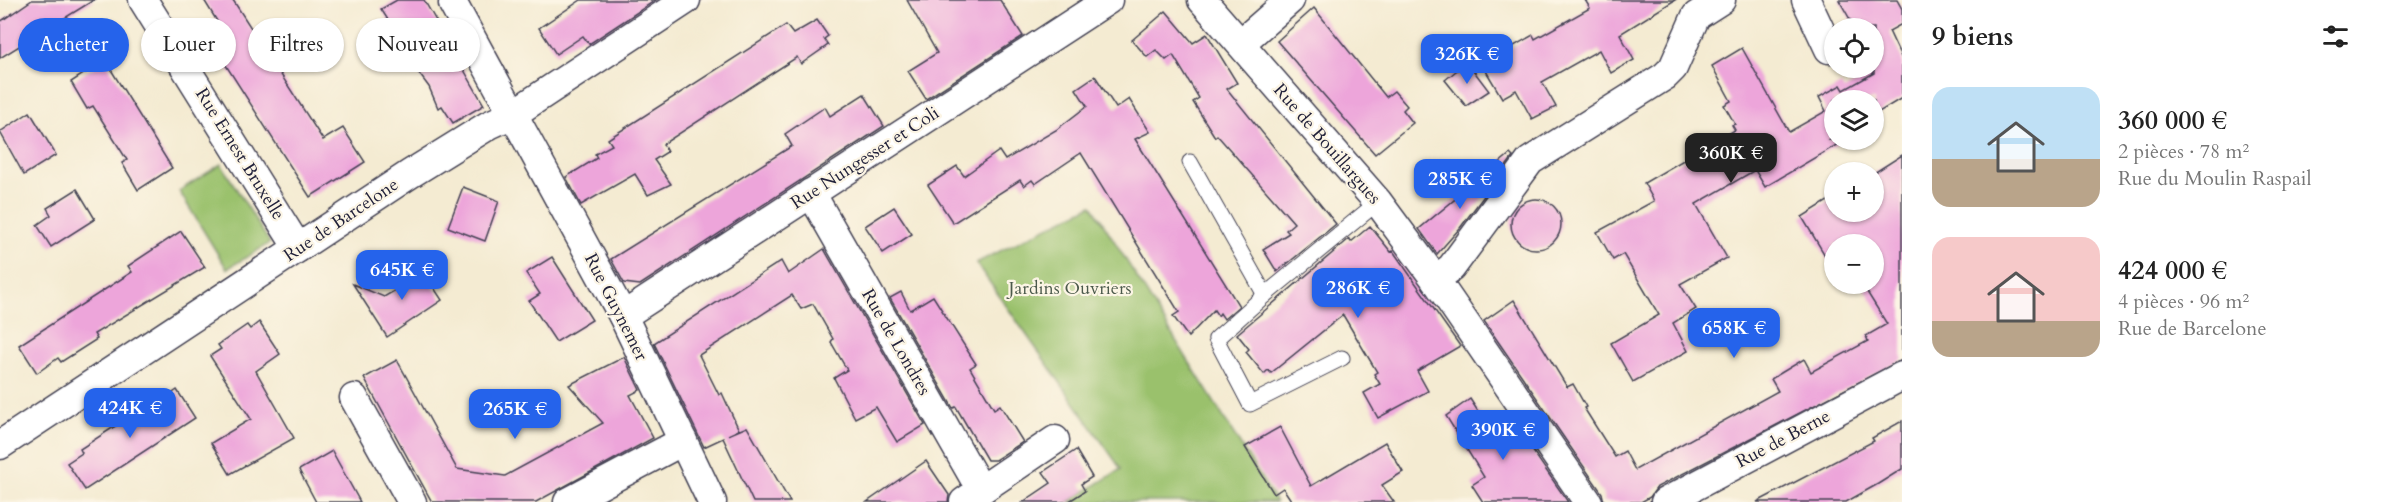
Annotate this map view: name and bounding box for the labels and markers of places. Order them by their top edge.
pin: 326K € [1418,34,1516,85]
pin: 360K € [1682,133,1780,184]
pin: 285K € [1411,159,1509,210]
pin: 645K € [353,250,451,301]
pin: 286K € [1309,268,1407,319]
pin: 658K € [1685,308,1783,359]
pin: 424K € [81,388,179,439]
pin: 265K € [466,389,564,440]
pin: 390K € [1454,410,1552,461]

